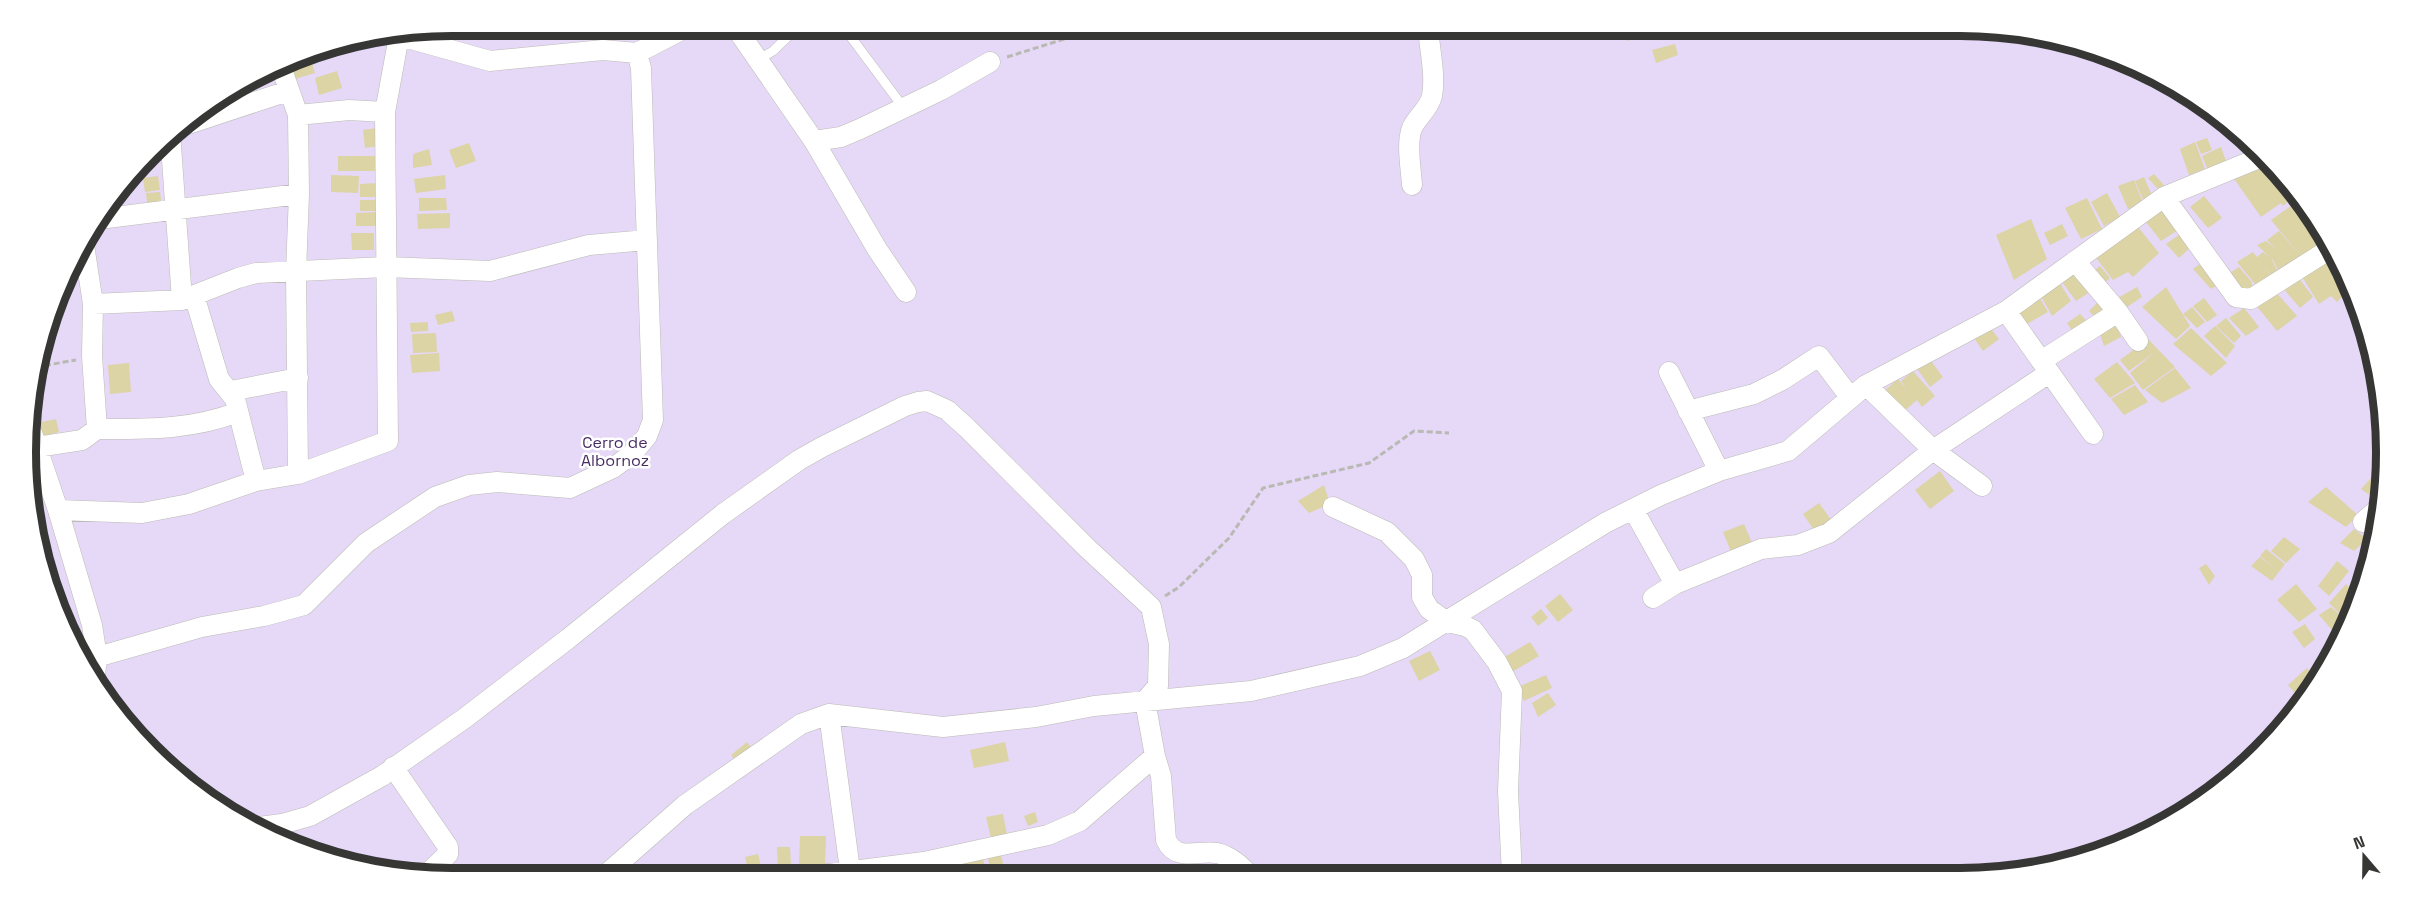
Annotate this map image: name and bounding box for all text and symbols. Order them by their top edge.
park label: Cerro de Albornoz [581,432,649,471]
north arrow [2334,826,2394,886]
text: N [2350,831,2368,854]

